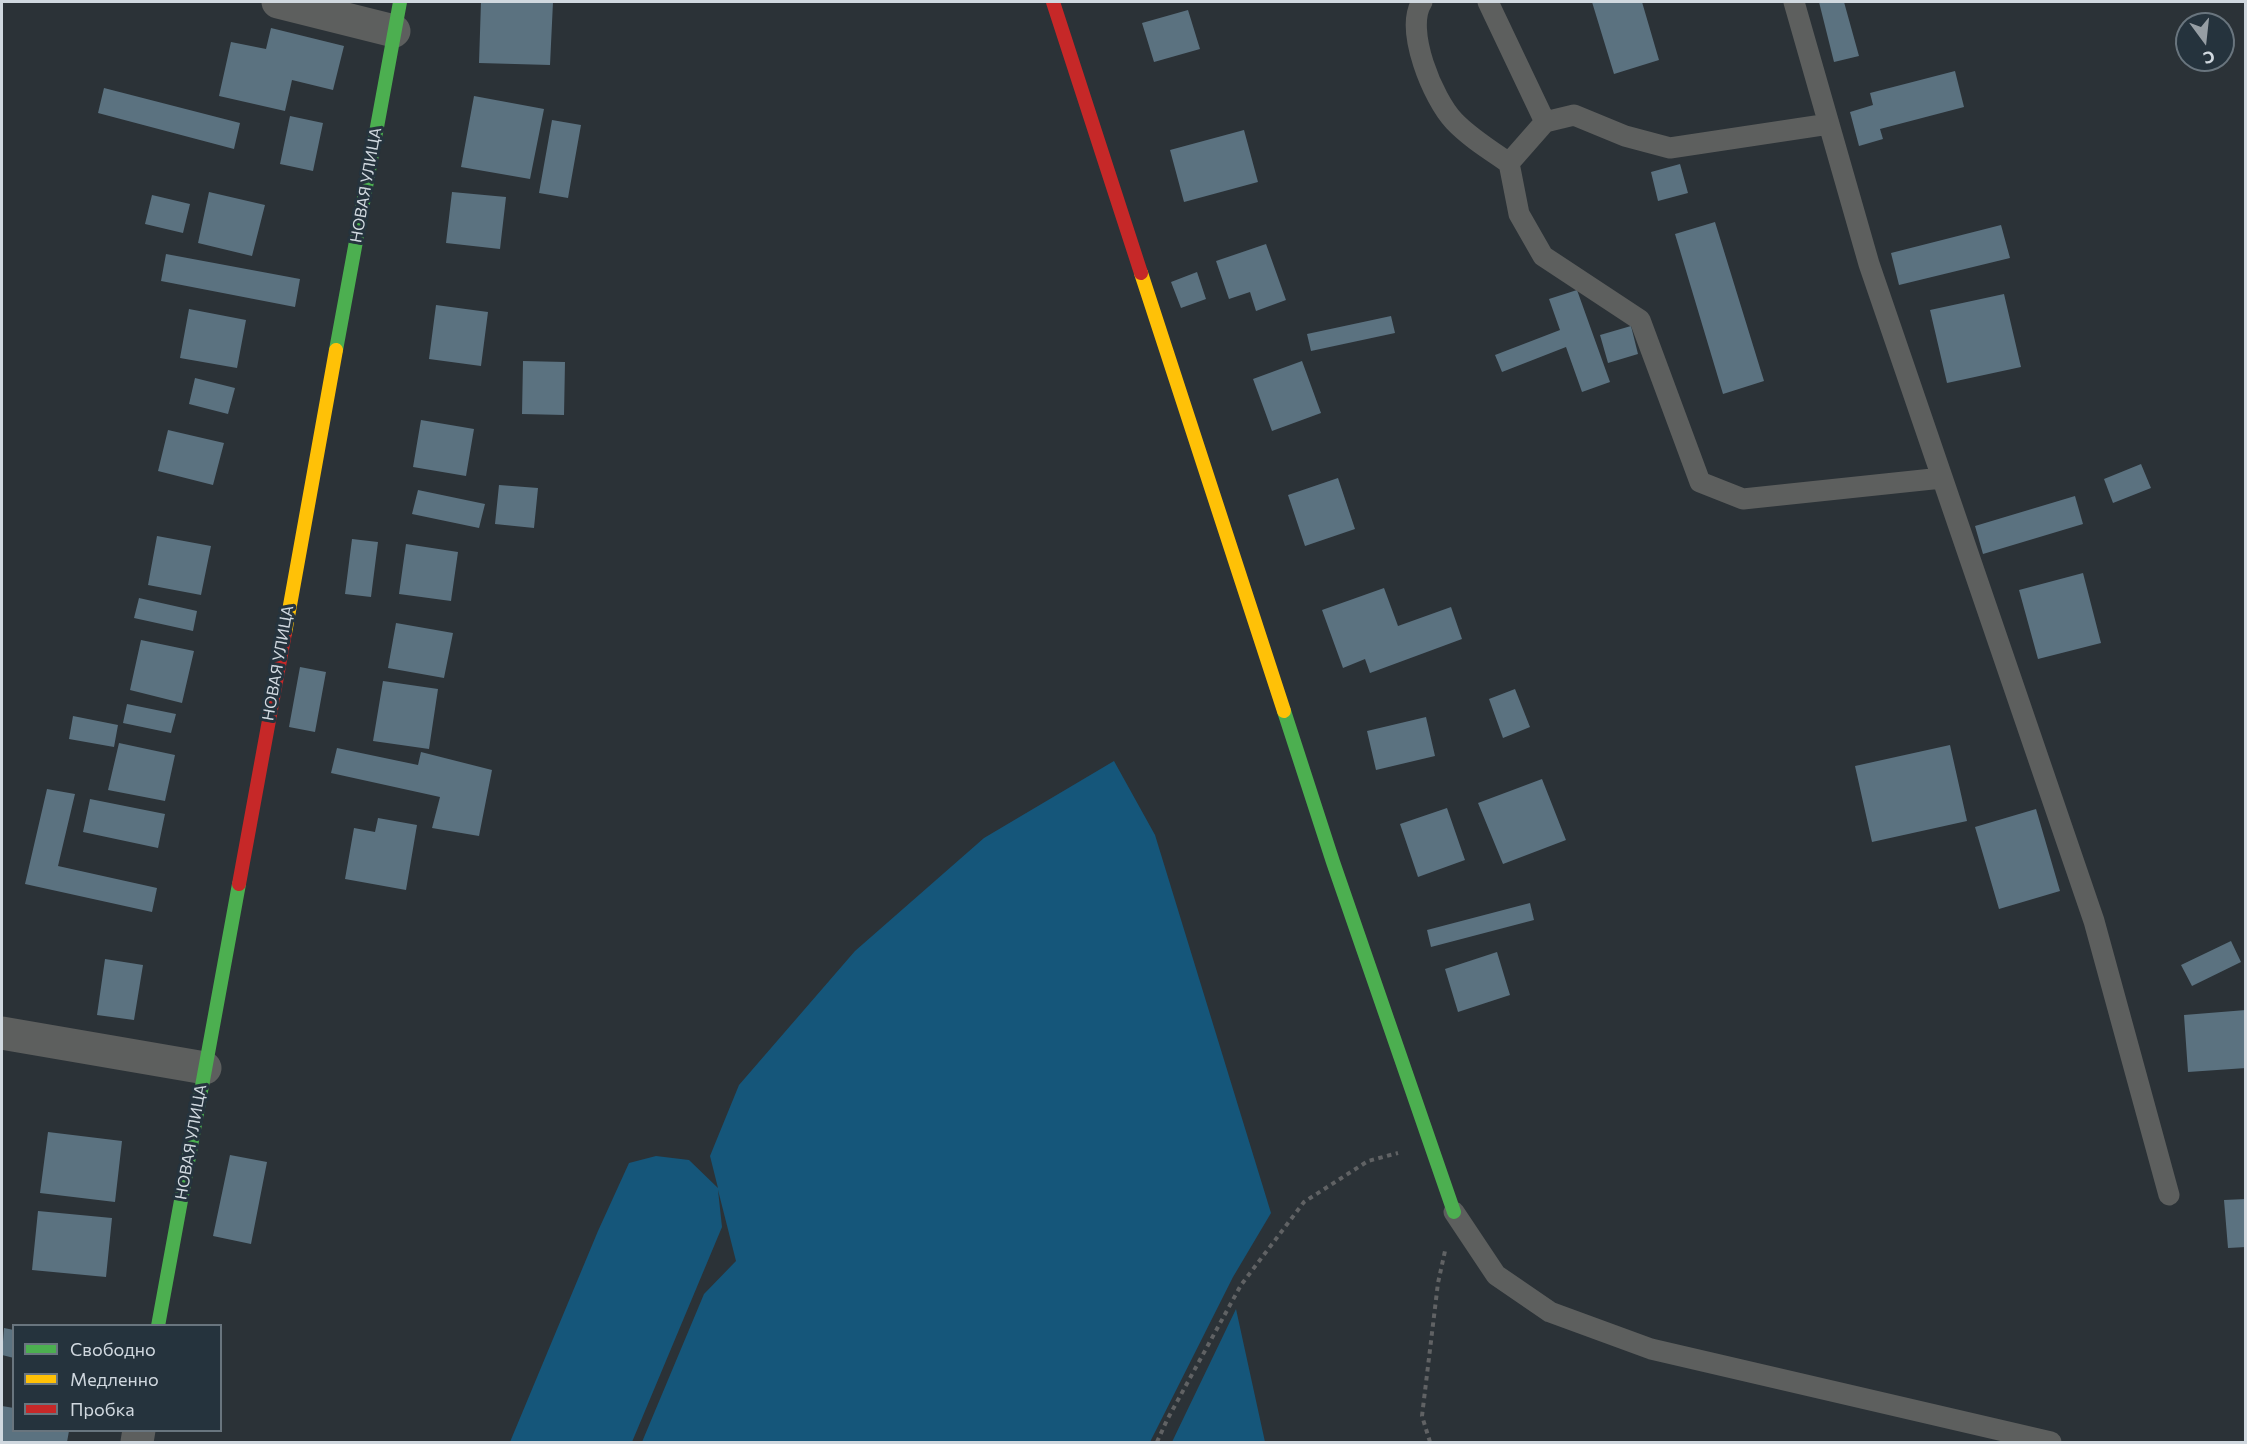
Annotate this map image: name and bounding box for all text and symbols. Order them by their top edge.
north arrow [2175,12,2235,72]
text: С [2202,47,2217,69]
street label: НОВАЯ УЛИЦА [346,126,386,244]
street label: НОВАЯ УЛИЦА [258,604,298,722]
street label: НОВАЯ УЛИЦА [171,1083,211,1201]
legend [12,1324,222,1432]
text: Свободно [70,1338,156,1360]
text: Медленно [70,1368,159,1390]
text: Пробка [70,1398,135,1420]

